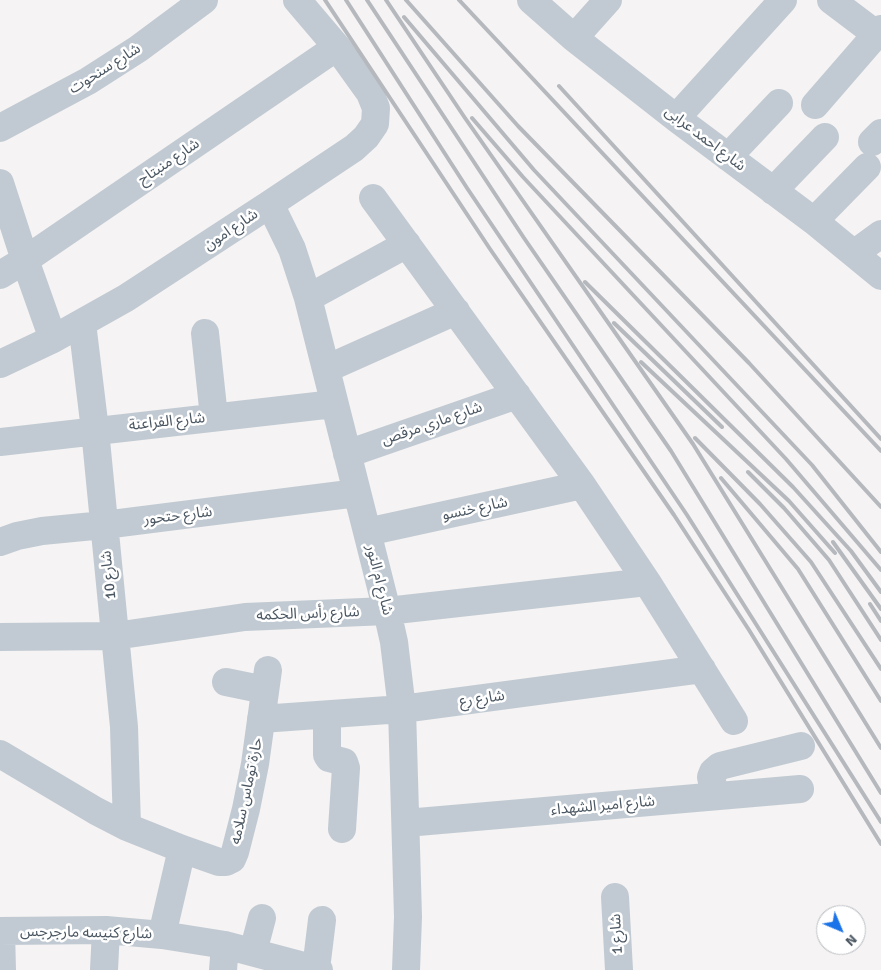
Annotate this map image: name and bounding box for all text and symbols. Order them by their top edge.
street label: شارع سنحوت [66,40,144,98]
street label: شارع احمد عرابى [661,103,749,175]
street label: شارع منبتاح [135,135,203,189]
street label: شارع امون [201,205,261,255]
street label: شارع ماري مرقص [379,398,485,450]
street label: شارع الفراعنة [128,409,206,435]
street label: شارع خنسو [441,493,509,525]
street label: شارع حتحور [143,503,213,529]
street label: شارع ام النور [362,543,396,617]
street label: شارع 10 [98,550,120,600]
street label: شارع رأس الحكمه [256,603,360,625]
street label: شارع رع [458,687,506,711]
street label: حارة توماس سلامه [227,736,267,846]
street label: شارع امير الشهداء [550,792,656,820]
north arrow [816,905,866,955]
street label: شارع 1 [607,913,627,955]
street label: شارع كنيسه مارجرجس [20,923,152,943]
text: N [842,931,861,950]

